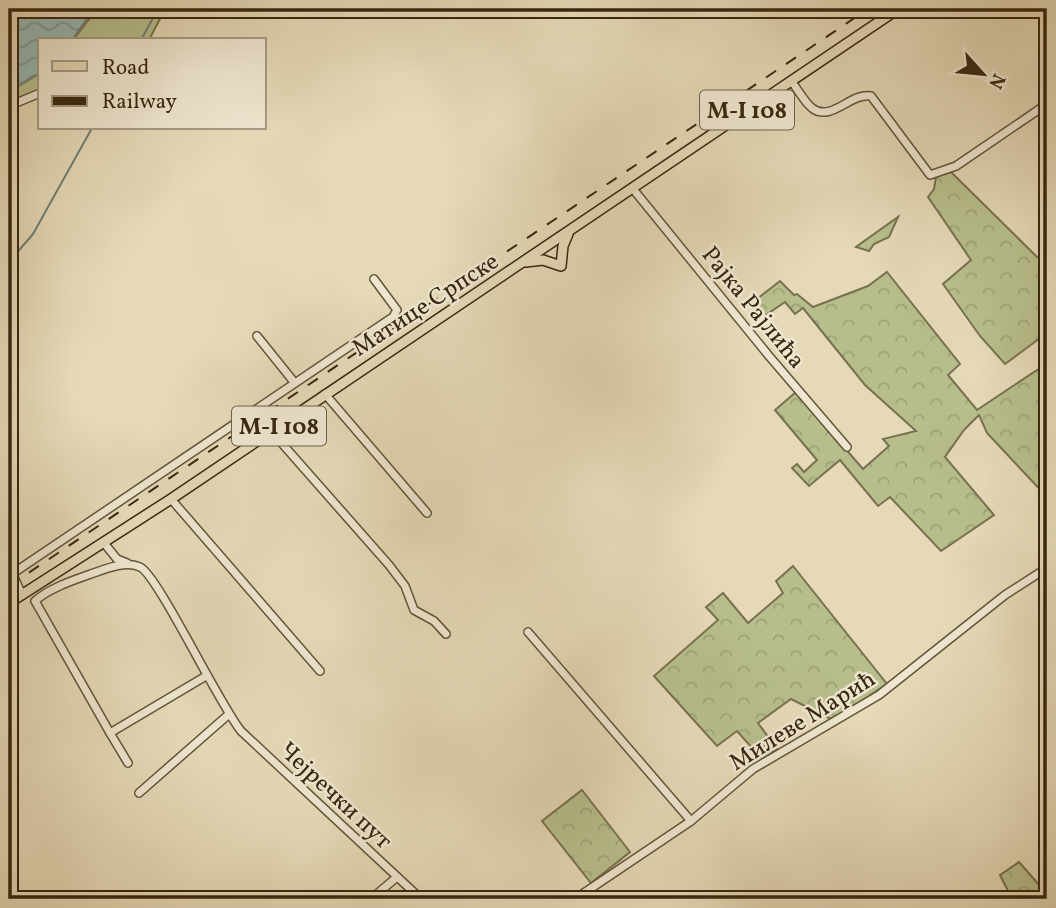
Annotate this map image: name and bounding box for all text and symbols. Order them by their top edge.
legend [38,38,266,130]
north arrow [948,38,1018,108]
text: Road [102,54,149,83]
text: N [982,69,1011,93]
text: Railway [102,88,178,117]
road number: M-I 108 [700,90,794,130]
street label: Рајка Рајлића [692,240,813,377]
street label: Матице Српске [346,245,506,366]
road number: M-I 108 [232,406,326,446]
street label: Милеве Мaрић [723,663,883,780]
street label: Чејречки пут [270,735,399,858]

